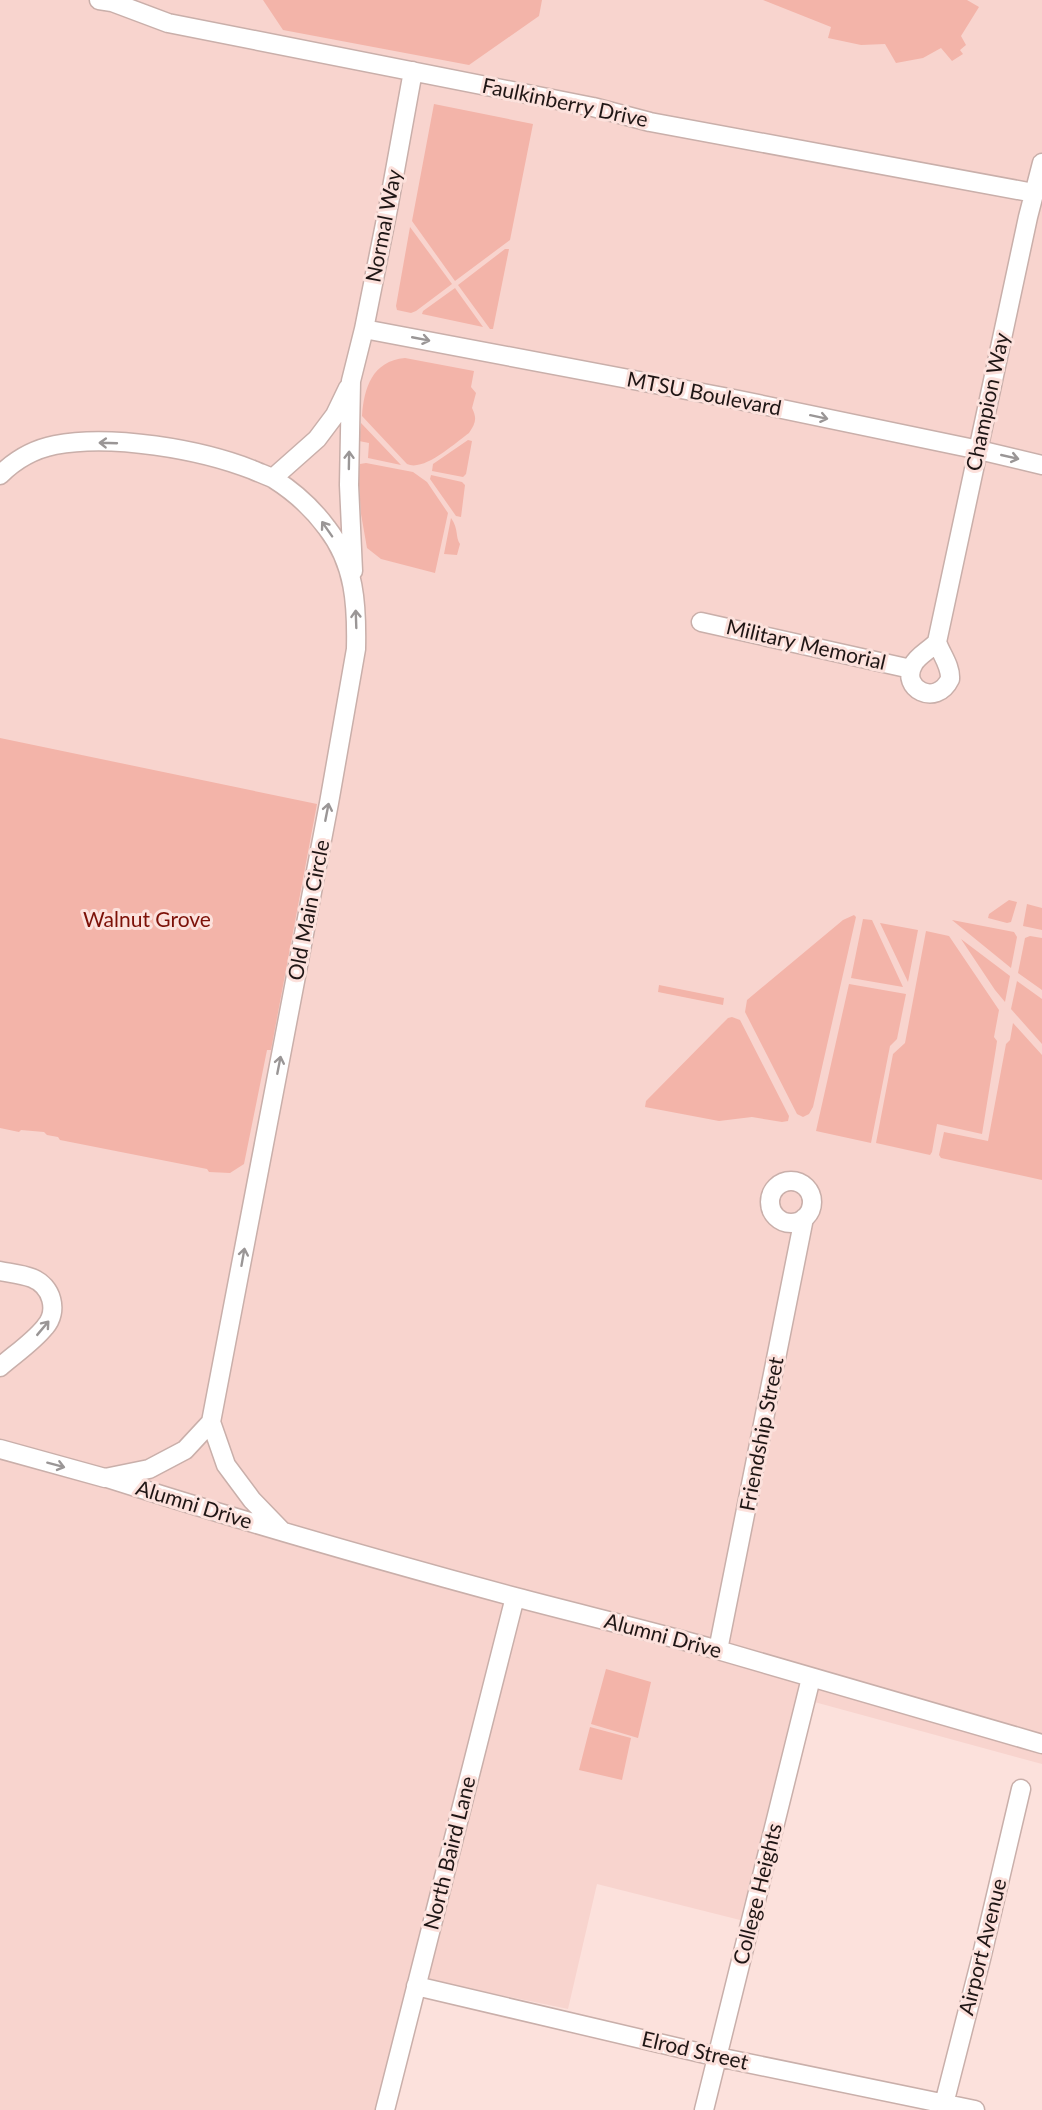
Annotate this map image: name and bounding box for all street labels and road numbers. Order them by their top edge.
street label: Faulkinberry Drive [480,72,650,131]
street label: Normal Way [359,167,406,284]
street label: Champion Way [960,330,1013,473]
street label: MTSU Boulevard [625,365,784,420]
street label: Military Memorial [724,613,889,674]
street label: Old Main Circle [282,837,333,982]
street label: Friendship Street [733,1354,788,1513]
street label: Alumni Drive [133,1474,256,1533]
street label: Alumni Drive [602,1607,725,1662]
street label: North Baird Lane [417,1773,480,1932]
street label: College Heights [727,1820,786,1967]
street label: Airport Avenue [952,1876,1011,2018]
street label: Elrod Street [640,2025,751,2074]

